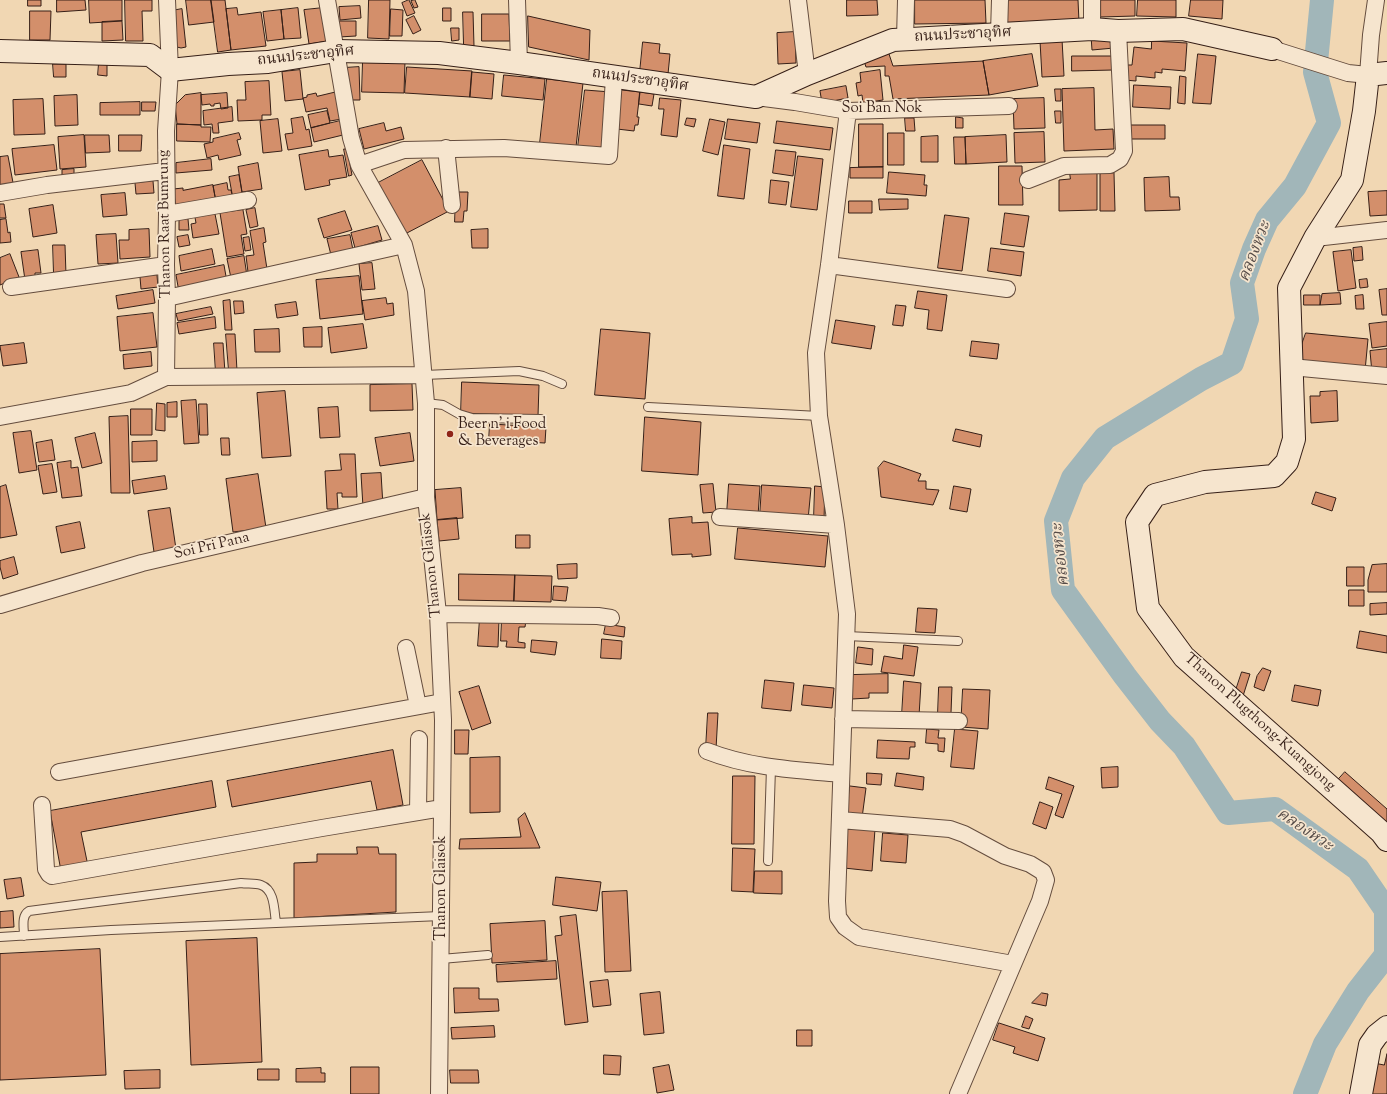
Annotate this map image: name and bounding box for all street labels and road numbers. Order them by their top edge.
street label: ถนนประชาอุทิศ [914,24,1012,48]
street label: ถนนประชาอุทิศ [257,43,355,71]
street label: ถนนประชาอุทิศ [590,65,690,97]
street label: Soi Ban Nok [841,100,923,118]
street label: Thanon Raat Bumrung [156,150,176,298]
street label: Thanon Glaisok [418,512,446,618]
street label: Soi Pri Pana [173,530,251,564]
street label: Thanon Plugthong-Kuangjong [1180,650,1338,796]
street label: Thanon Glaisok [433,835,451,941]

